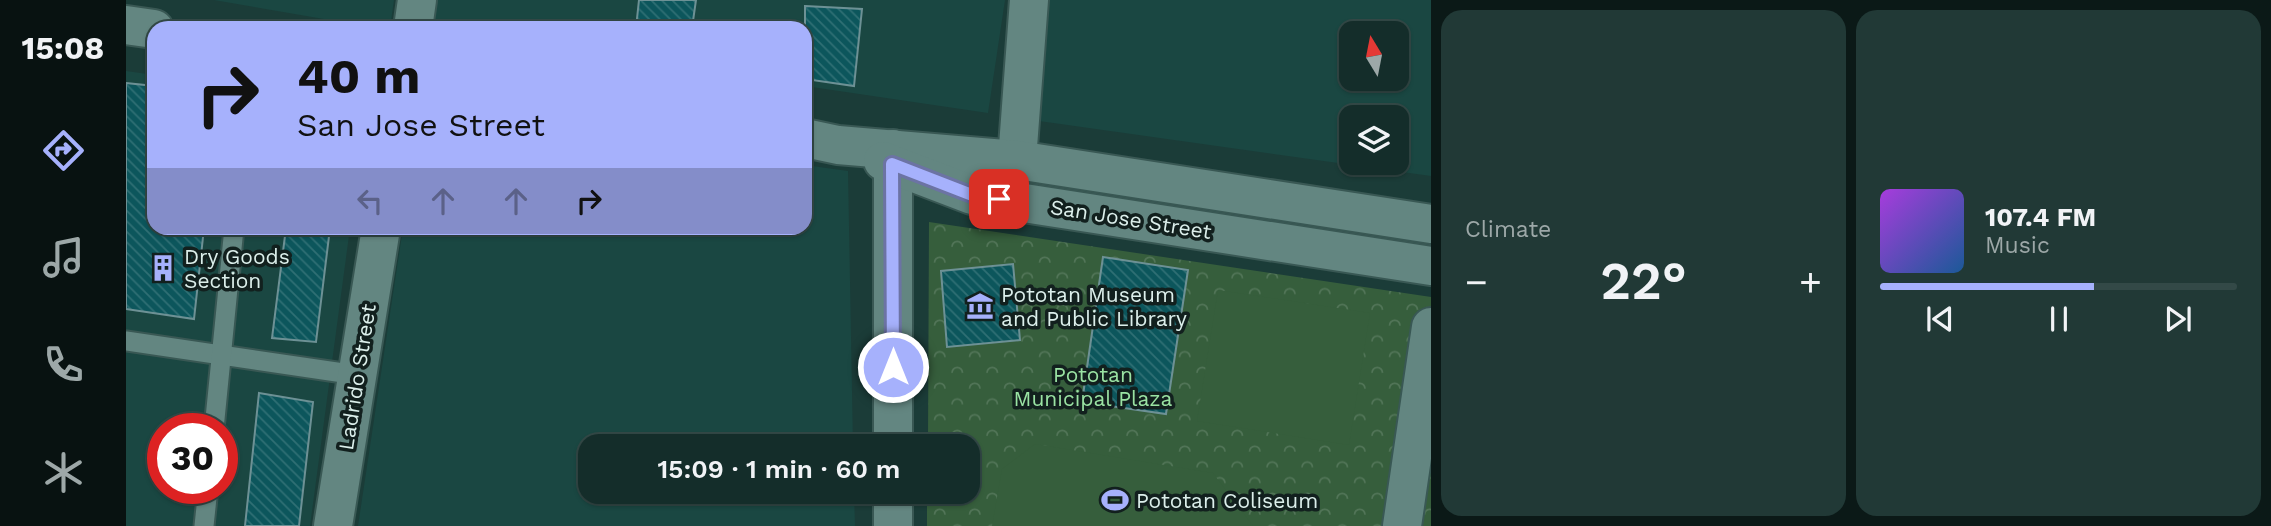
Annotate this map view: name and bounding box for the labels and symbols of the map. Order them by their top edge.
north arrow [1339,21,1409,91]
pin [969,169,1029,229]
street label: San Jose Street [1049,194,1213,244]
place label: Dry Goods Section [184,244,290,293]
building icon: Dry Goods Section [148,253,178,283]
place label: Pototan Museum and Public Library [1001,282,1187,331]
museum icon: Pototan Museum and Public Library [965,291,995,321]
street label: Ladrido Street [333,302,381,452]
position arrow [856,330,930,404]
park label: Pototan Municipal Plaza [1014,362,1173,411]
speed limit sign: 30 [147,413,238,504]
sports icon: Pototan Coliseum [1100,485,1130,515]
place label: Pototan Coliseum [1136,488,1318,513]

